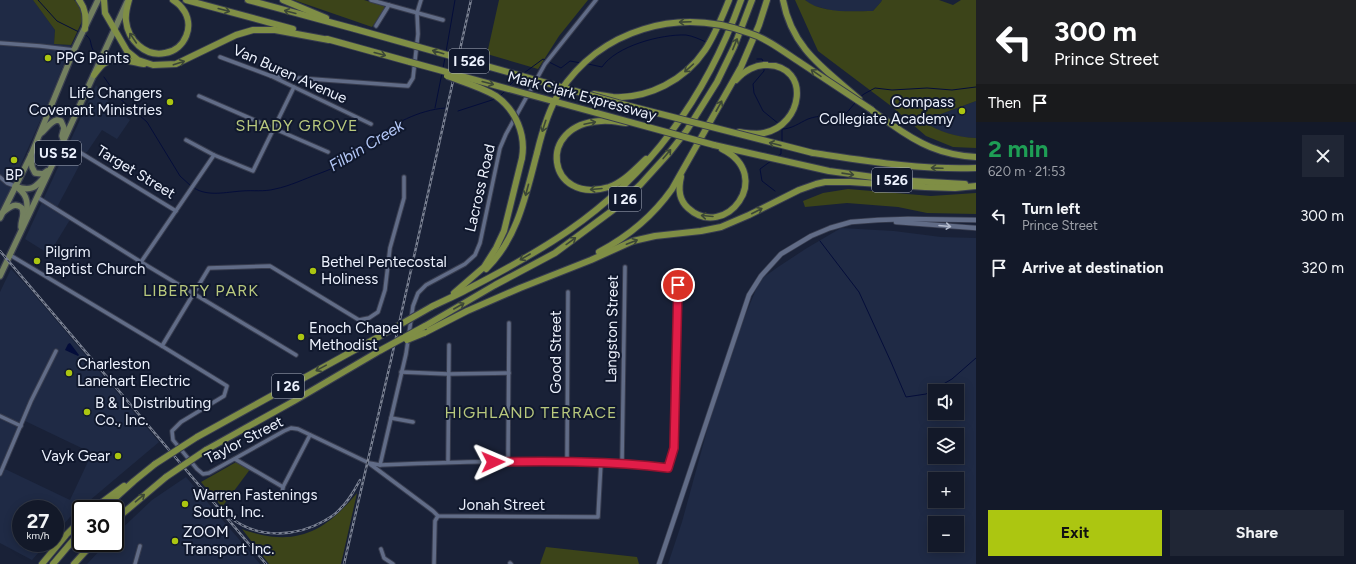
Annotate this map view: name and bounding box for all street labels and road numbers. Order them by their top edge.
street label: Van Buren Avenue [230,41,350,107]
road number: I 526 [449,49,489,73]
street label: Mark Clark Expressway [506,67,658,125]
road number: US 52 [35,141,81,165]
street label: Target Street [93,142,179,203]
street label: Lacross Road [461,142,499,234]
road number: I 526 [872,168,912,192]
road number: I 26 [609,187,641,211]
street label: Langston Street [602,275,622,383]
street label: Good Street [547,310,565,394]
road number: I 26 [272,374,304,398]
street label: Taylor Street [202,412,286,467]
street label: Jonah Street [459,496,546,514]

